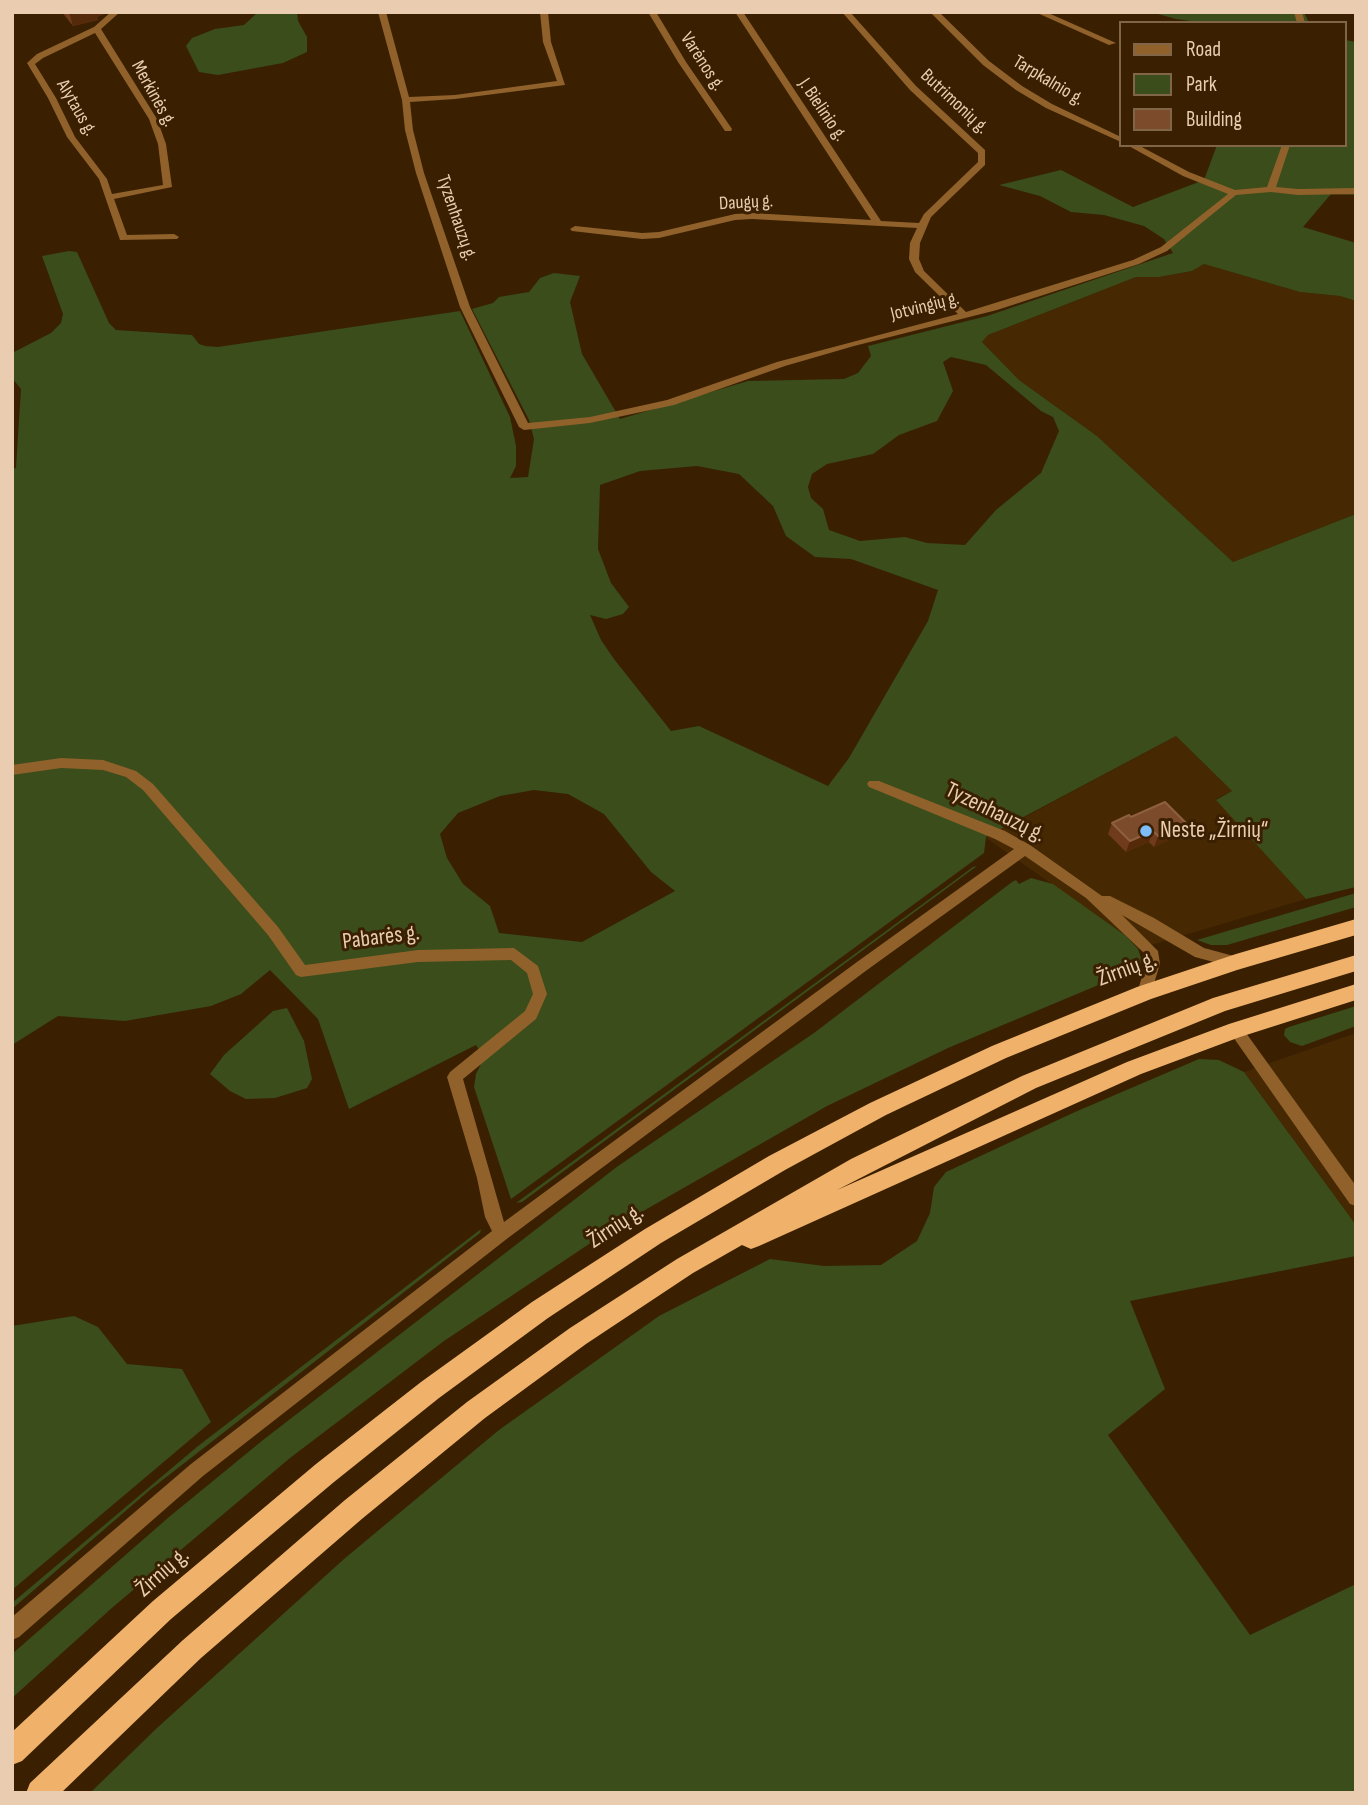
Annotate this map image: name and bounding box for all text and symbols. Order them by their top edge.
legend [1120,21,1347,147]
street label: Varėnos g. [675,29,729,95]
text: Road [1186,37,1221,62]
street label: Tarpkalnio g. [1008,51,1088,111]
street label: Merkinės g. [126,57,180,131]
street label: Butrimonių g. [915,65,993,139]
text: Park [1186,72,1217,97]
street label: J. Bielinio g. [793,74,851,146]
street label: Alytaus g. [51,76,101,140]
text: Building [1186,107,1242,132]
street label: Tyzenhauzų g. [431,172,481,264]
street label: Daugų g. [718,190,774,216]
street label: Jotvingių g. [888,287,962,327]
street label: Tyzenhauzų g. [941,777,1049,849]
place label: Neste „Žirnių“ [1160,817,1268,845]
marker: Neste „Žirnių“ [1138,823,1154,839]
street label: Pabarės g. [341,920,421,956]
street label: Žirnių g. [1093,947,1161,993]
street label: Žirnių g. [583,1199,649,1255]
street label: Žirnių g. [131,1542,195,1604]

